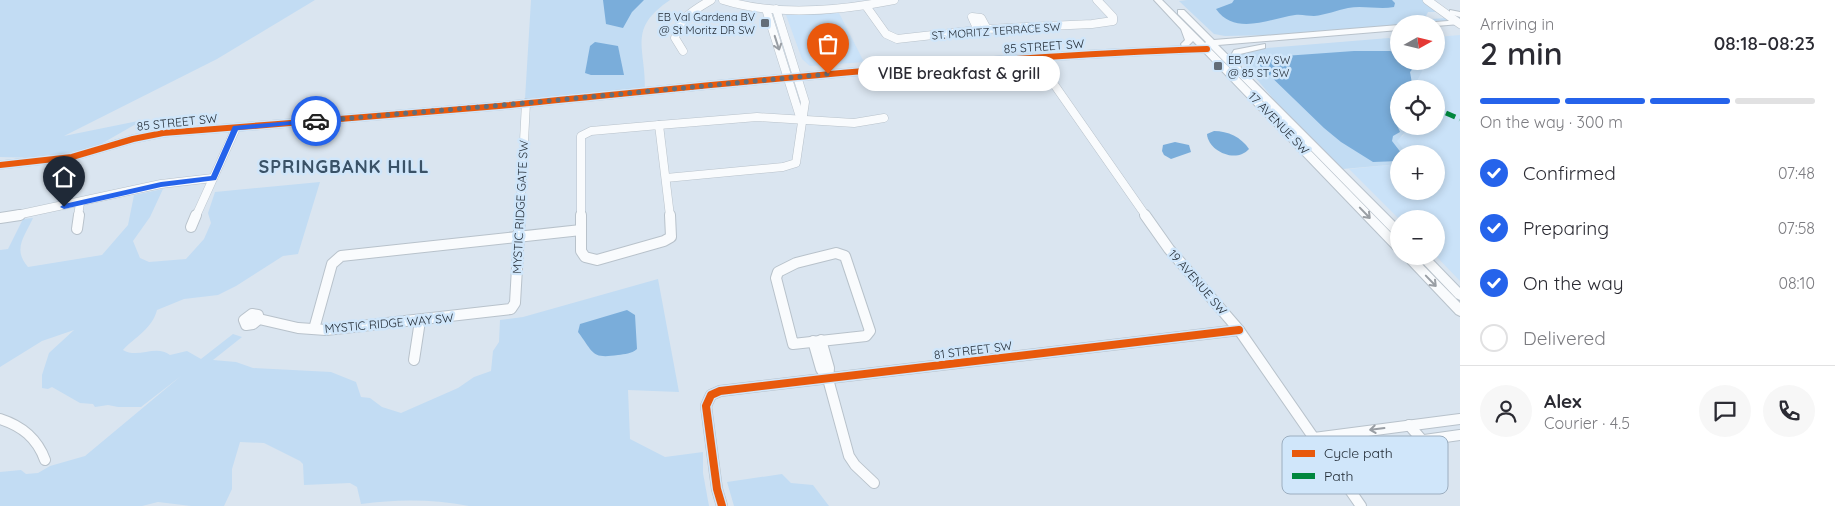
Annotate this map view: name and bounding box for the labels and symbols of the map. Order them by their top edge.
place label: EB Val Gardena BV @ St Moritz DR SW [657,10,755,37]
north arrow [1390,15,1445,70]
marker: EB Val Gardena BV @ St Moritz DR SW [759,17,771,29]
street label: ST. MORITZ TERRACE SW [931,19,1061,42]
pin [807,23,849,74]
one-way arrow [772,35,782,51]
street label: 85 STREET SW [1003,36,1085,56]
place label: EB 17 AV SW @ 85 ST SW [1228,53,1291,80]
callout: VIBE breakfast & grill [858,56,1060,92]
marker: EB 17 AV SW @ 85 ST SW [1212,60,1224,72]
street label: 17 AVENUE SW [1245,89,1313,158]
courier [291,96,341,146]
street label: 85 STREET SW [136,110,218,134]
street label: MYSTIC RIDGE GATE SW [509,139,531,274]
district label: SPRINGBANK HILL [258,155,430,178]
pin [43,156,85,207]
one-way arrow [1359,207,1371,219]
street label: 19 AVENUE SW [1166,246,1231,318]
one-way arrow [1425,274,1437,287]
street label: MYSTIC RIDGE WAY SW [324,310,455,336]
street label: 81 STREET SW [933,338,1013,362]
one-way arrow [1369,425,1385,435]
legend [1282,436,1448,494]
text: Cycle path [1324,444,1393,462]
text: Path [1324,467,1353,485]

